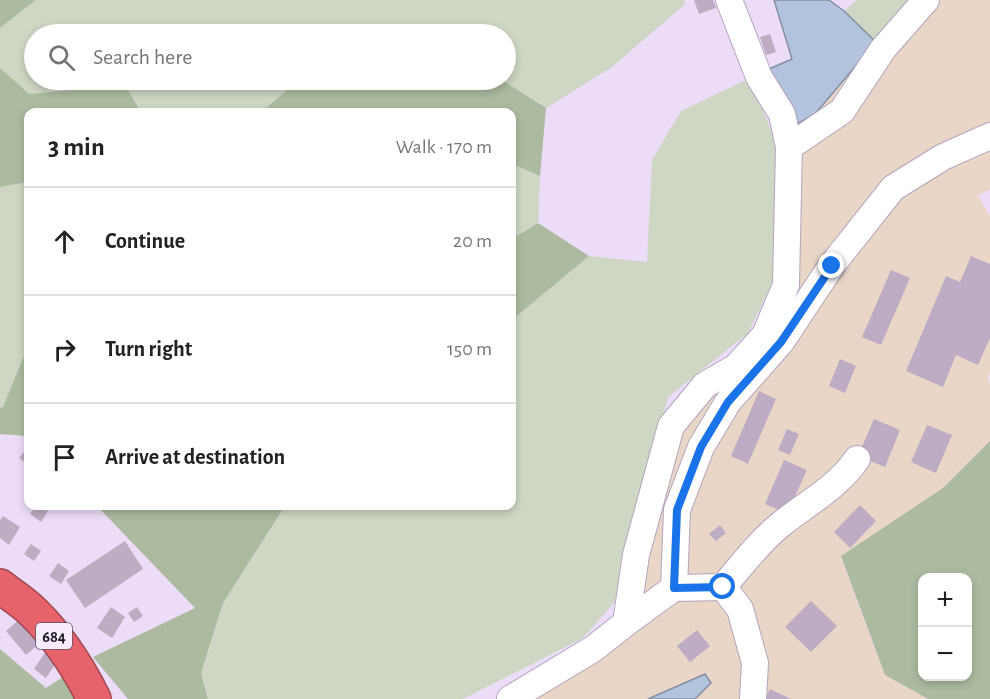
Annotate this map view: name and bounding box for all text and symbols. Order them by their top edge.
search box [24,24,516,90]
icon: search [45,41,78,74]
text: Search here [93,46,192,68]
text: 3 min [48,134,105,160]
text: Walk · 170 m [396,137,492,157]
icon: ahead [48,225,81,258]
text: Continue [105,230,185,252]
text: 20 m [453,231,492,251]
route end [818,252,844,278]
icon: right [48,333,81,366]
text: Turn right [105,338,192,360]
text: 150 m [447,339,492,359]
icon: arrive [48,441,81,474]
text: Arrive at destination [105,446,285,468]
route start [709,573,735,599]
map controls [918,573,972,681]
button: + [918,573,972,627]
road number: 684 [36,623,72,649]
button: − [918,627,972,681]

